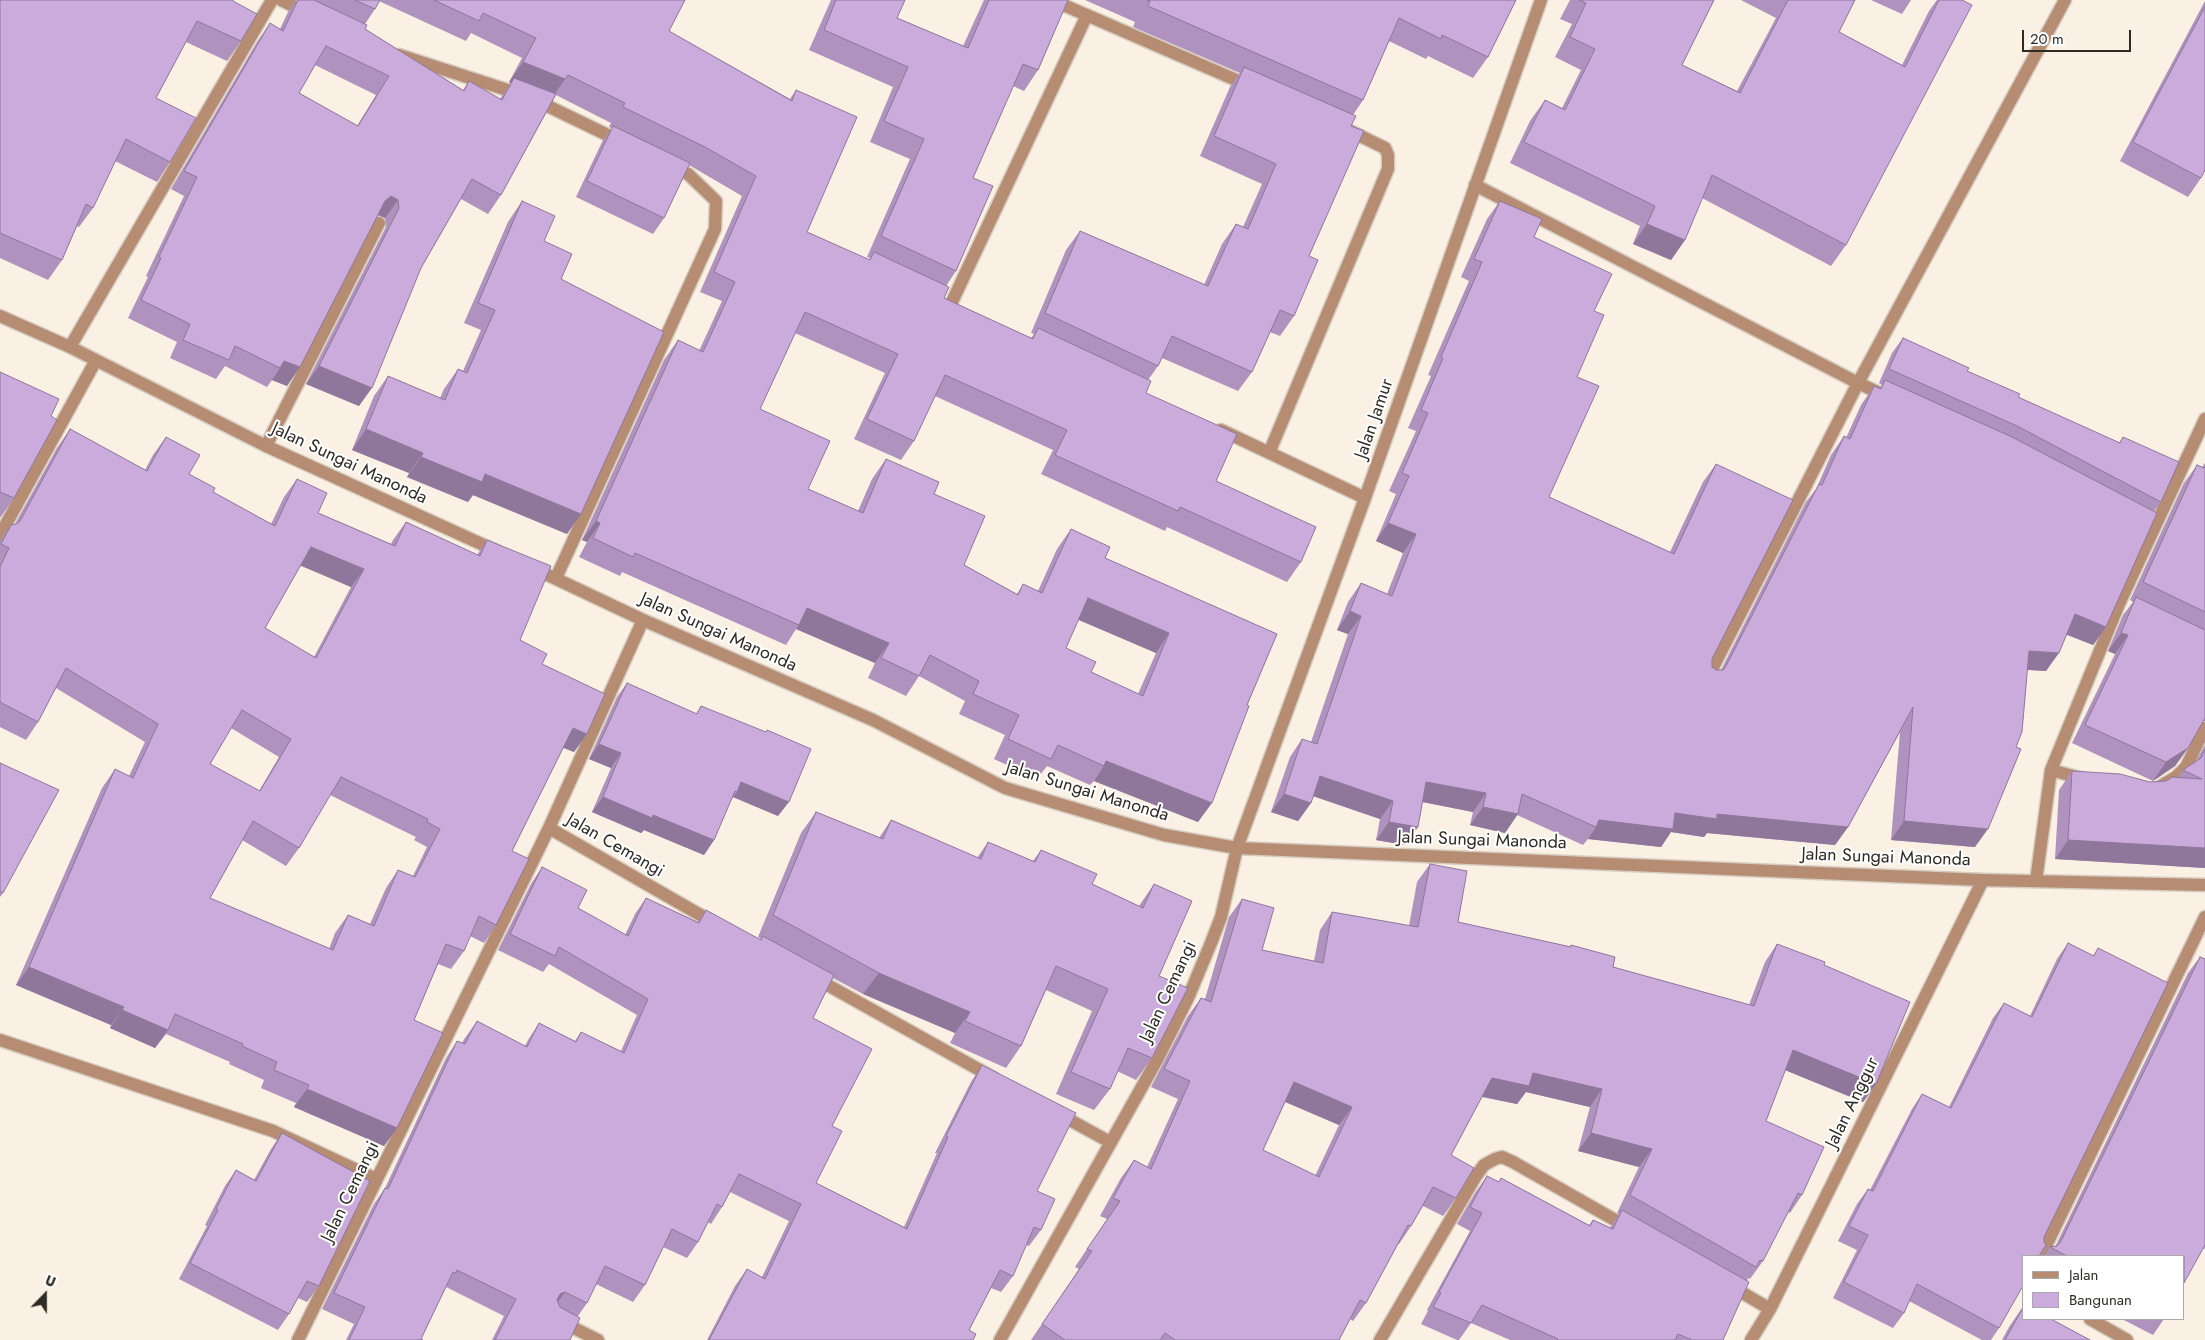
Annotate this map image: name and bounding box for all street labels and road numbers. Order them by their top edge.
street label: Jalan Jamur [1351,376,1399,462]
street label: Jalan Sungai Manonda [268,418,430,510]
street label: Jalan Sungai Manonda [636,589,800,677]
street label: Jalan Sungai Manonda [1003,757,1171,827]
street label: Jalan Cemangi [562,809,668,883]
street label: Jalan Sungai Manonda [1397,827,1567,855]
street label: Jalan Sungai Manonda [1801,844,1971,872]
street label: Jalan Cemangi [1136,938,1202,1046]
street label: Jalan Anggur [1822,1054,1884,1152]
street label: Jalan Cemangi [317,1138,385,1246]

